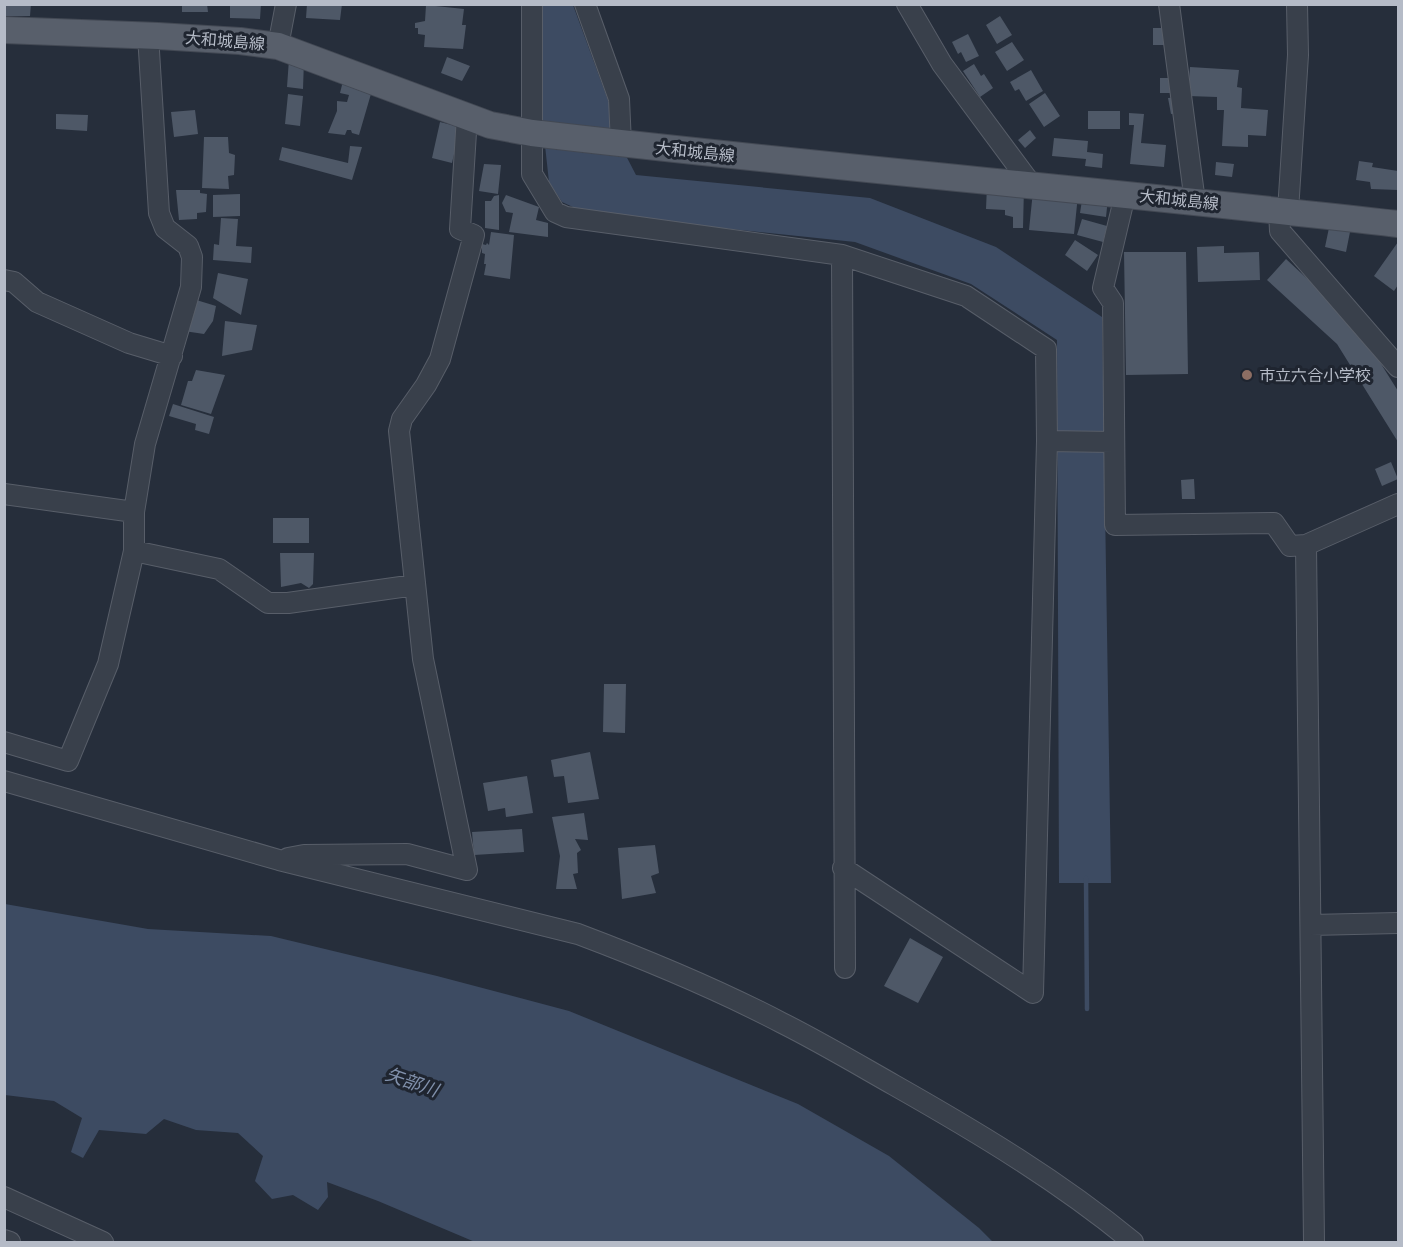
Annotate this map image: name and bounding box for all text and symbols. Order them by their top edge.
street label: 大和城島線 [184,26,266,56]
street label: 大和城島線 [654,136,736,168]
street label: 大和城島線 [1138,184,1220,216]
place label: 市立六合小学校 [1259,364,1371,387]
marker: 市立六合小学校 [1240,368,1254,382]
water label: 矢部川 [382,1061,443,1103]

